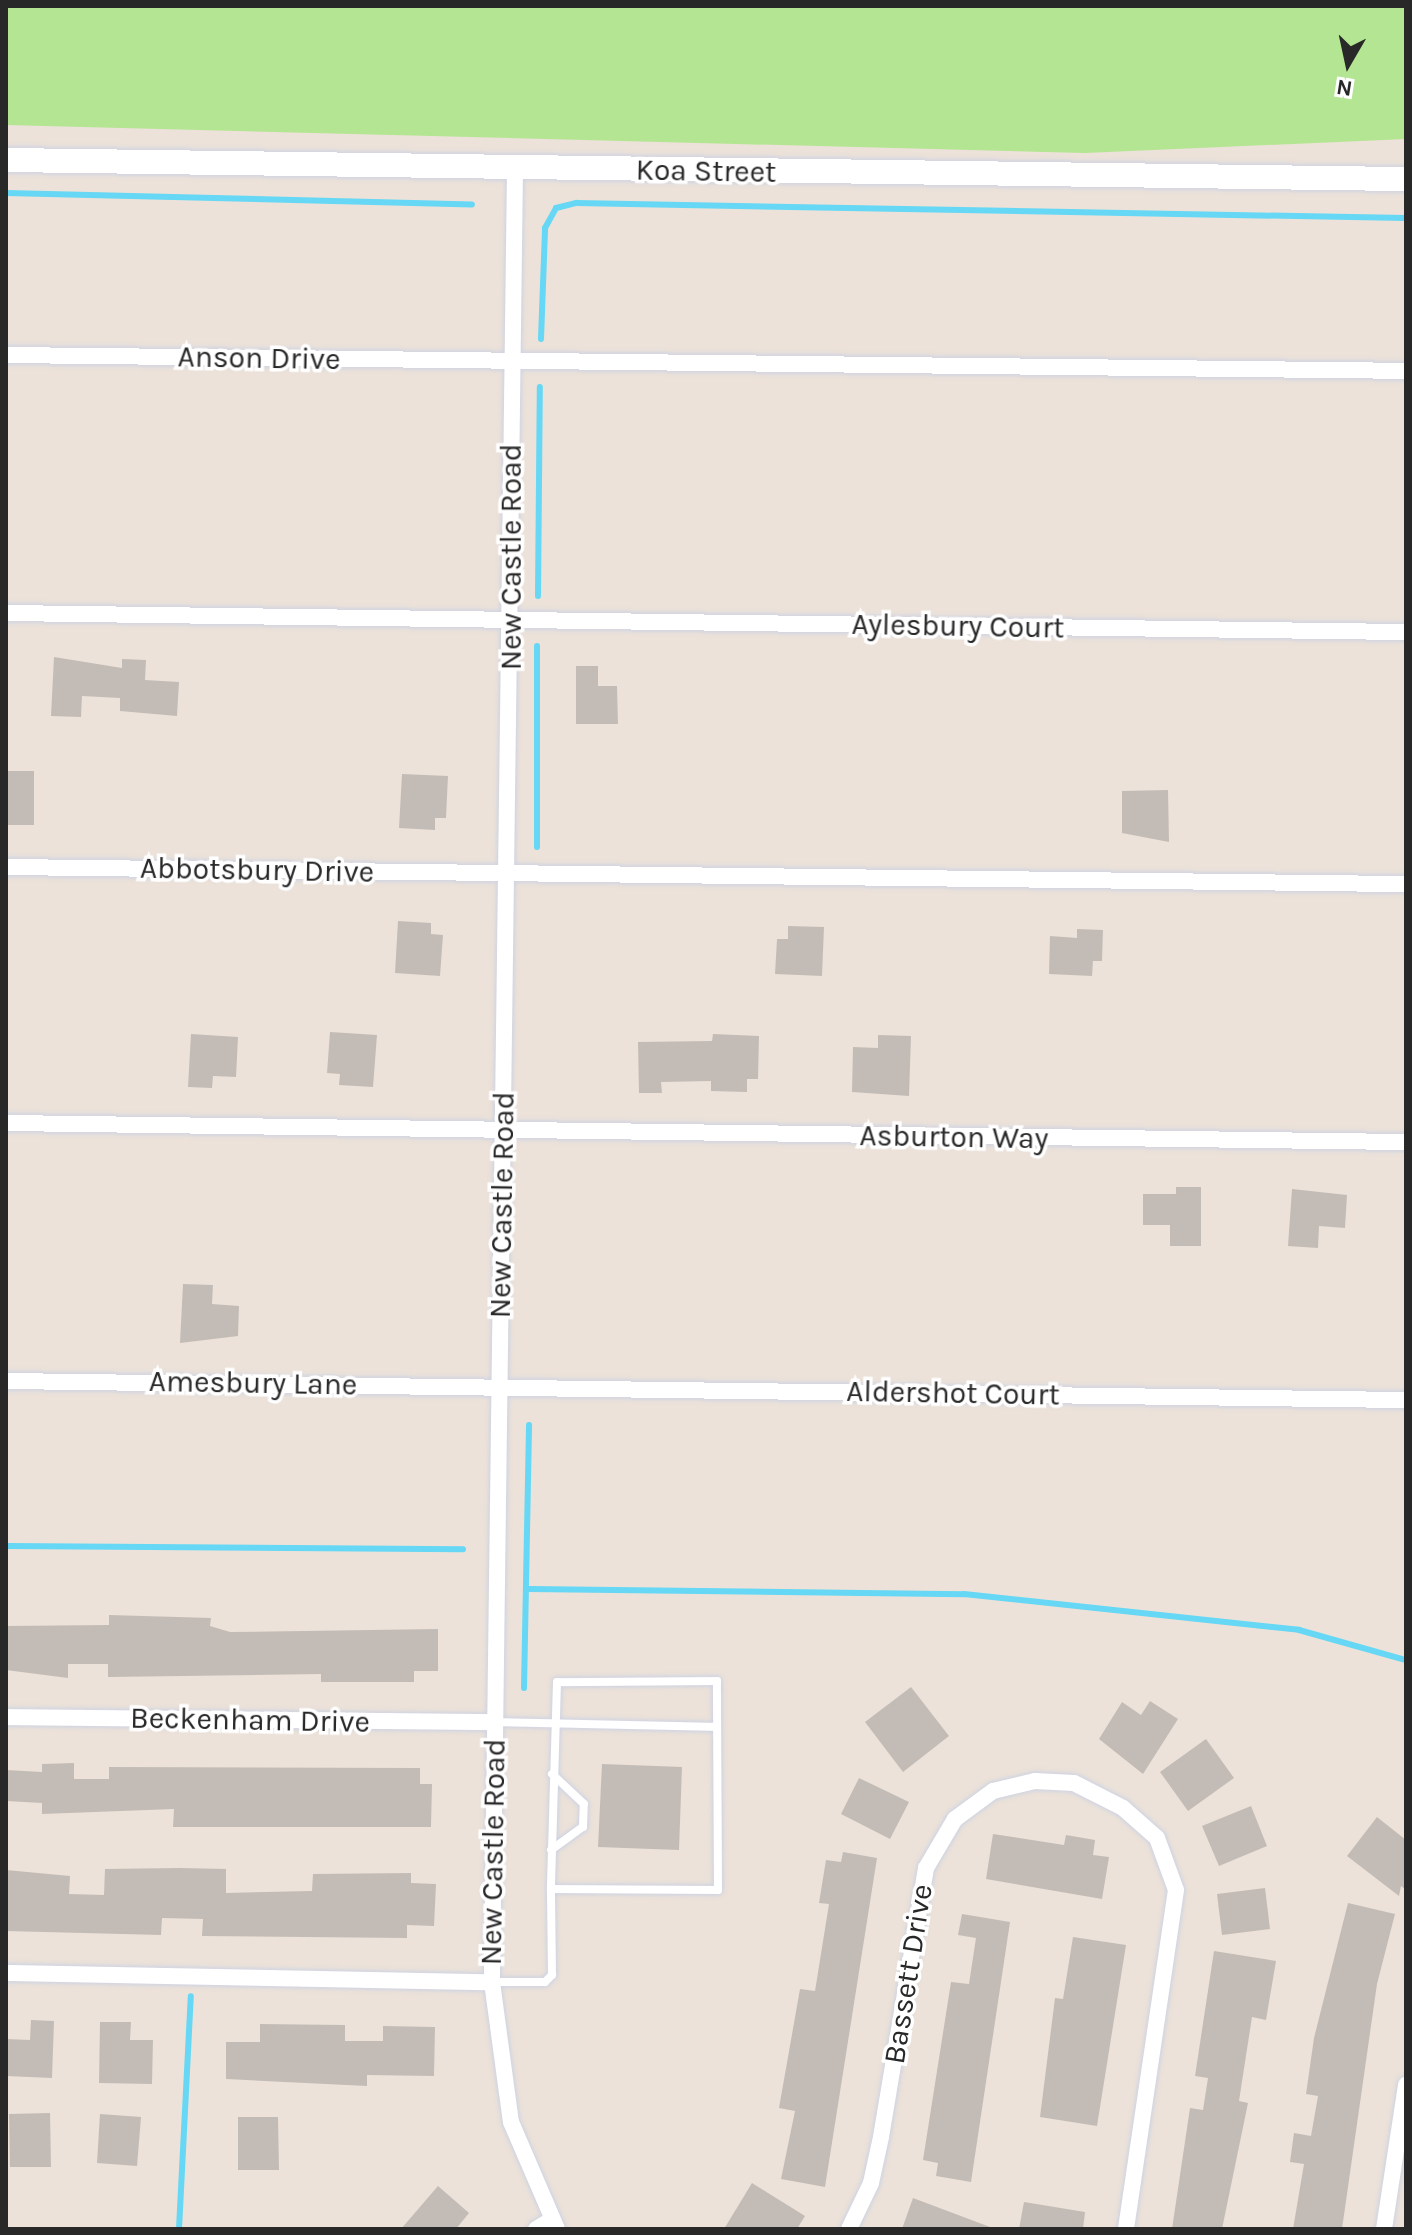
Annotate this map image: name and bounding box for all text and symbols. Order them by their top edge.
north arrow [1308,24,1388,104]
text: N [1334,74,1354,102]
street label: Koa Street [635,152,777,190]
street label: Anson Drive [177,339,341,377]
street label: New Castle Road [493,444,529,670]
street label: Aylesbury Court [851,606,1065,646]
street label: Abbotsbury Drive [140,850,374,890]
street label: New Castle Road [482,1091,522,1319]
street label: Asburton Way [859,1117,1049,1157]
street label: Amesbury Lane [149,1363,357,1403]
street label: Aldershot Court [846,1373,1060,1413]
street label: Beckenham Drive [130,1700,370,1740]
street label: New Castle Road [473,1738,513,1966]
street label: Bassett Drive [876,1881,940,2067]

